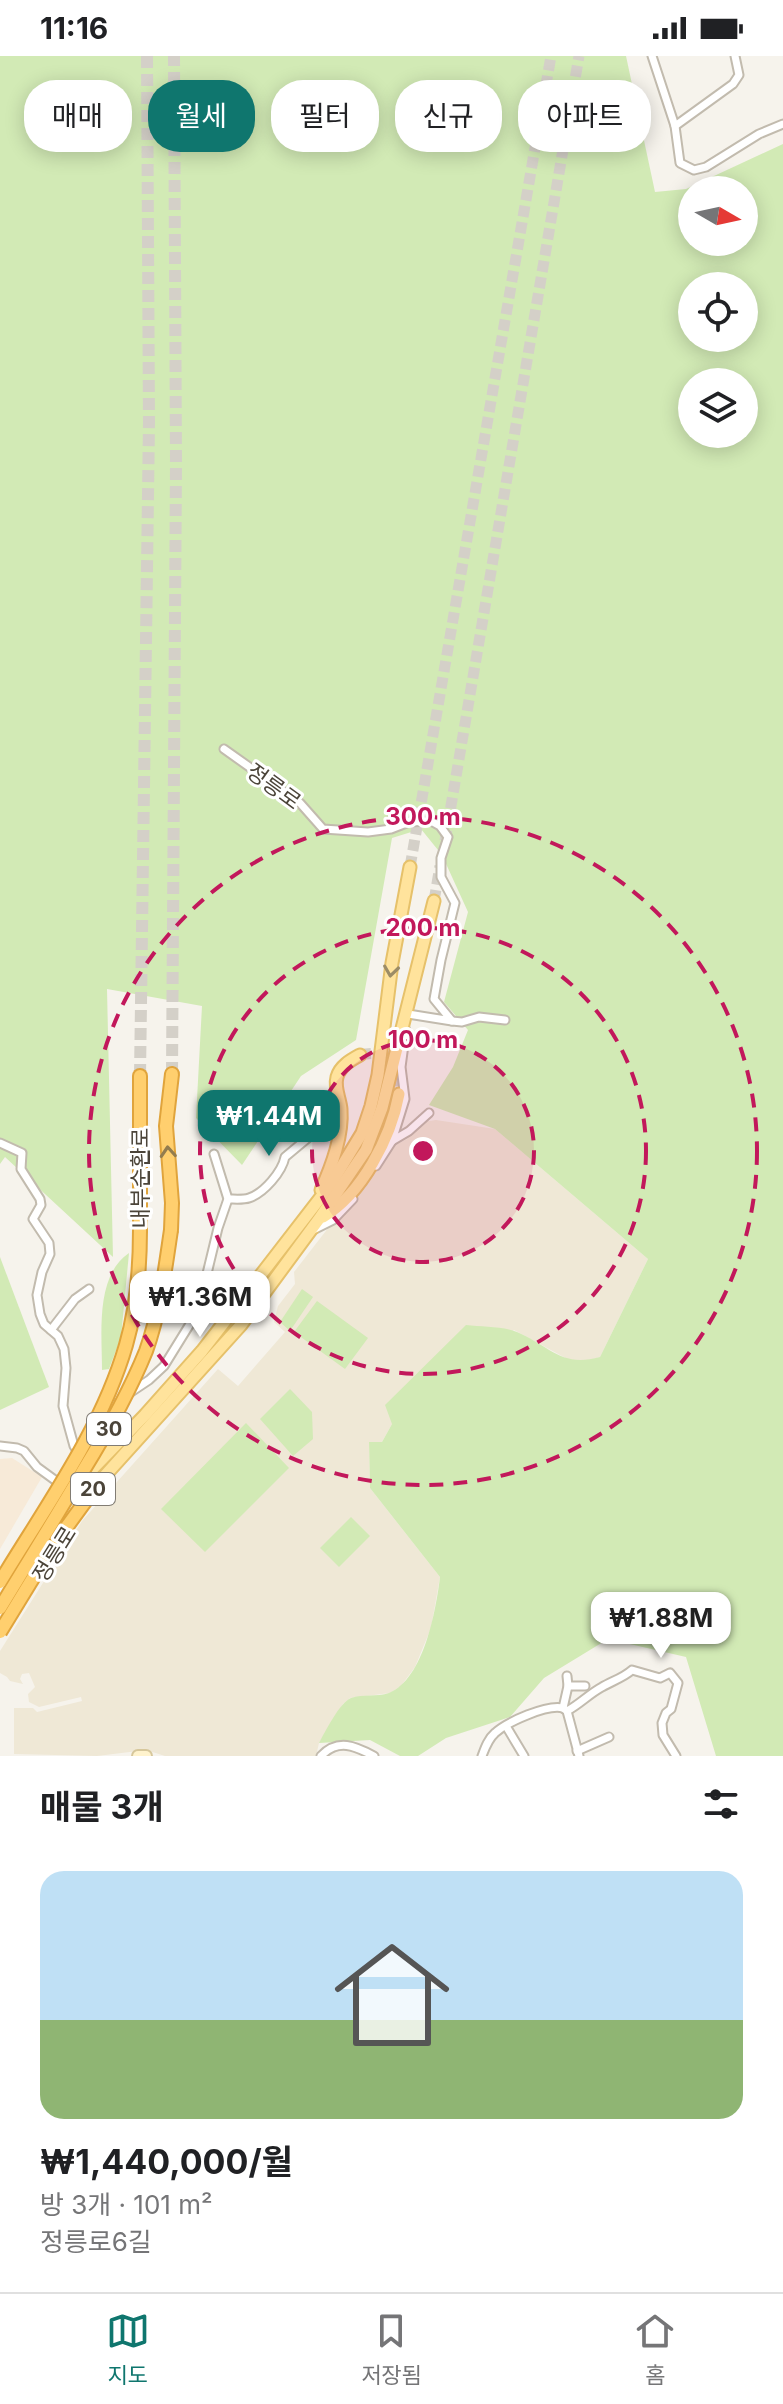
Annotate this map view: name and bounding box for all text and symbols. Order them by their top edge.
text: 11:16 [40,10,108,46]
chip: 매매 [24,80,132,152]
chip: 월세 [148,80,255,152]
chip: 필터 [271,80,379,152]
chip: 신규 [395,80,502,152]
chip: 아파트 [518,80,651,152]
north arrow [678,176,758,256]
map controls [678,176,758,448]
button: locate [678,272,758,352]
button: layers [678,368,758,448]
street label: 정릉로 [242,758,306,814]
text: 300 m [385,802,461,831]
text: 200 m [385,913,461,942]
one-way arrow [383,965,400,978]
text: 100 m [388,1025,458,1054]
pin: ₩1.44M [204,1090,334,1158]
text: ₩1.44M [216,1100,322,1131]
street label: 내부순환로 [127,1127,153,1229]
centre of rings [409,1137,437,1165]
one-way arrow [160,1145,177,1158]
pin: ₩1.36M [135,1271,265,1339]
text: ₩1.36M [148,1281,252,1312]
road number: 30 [87,1413,131,1445]
road number: 20 [71,1473,115,1505]
street label: 정릉로 [27,1521,81,1587]
pin: ₩1.88M [596,1592,726,1660]
text: ₩1.88M [609,1602,713,1633]
icon: filters [699,1782,743,1826]
text: 매물 3개 [40,1786,164,1827]
icon: home [320,1923,464,2067]
text: ₩1,440,000/월 [40,2141,293,2182]
text: 방 3개 · 101 m² [40,2189,212,2220]
text: 정릉로6길 [40,2226,152,2257]
tab: 지도 [106,2309,150,2389]
tab: 저장됨 [361,2309,422,2389]
tab: 홈 [633,2309,677,2389]

